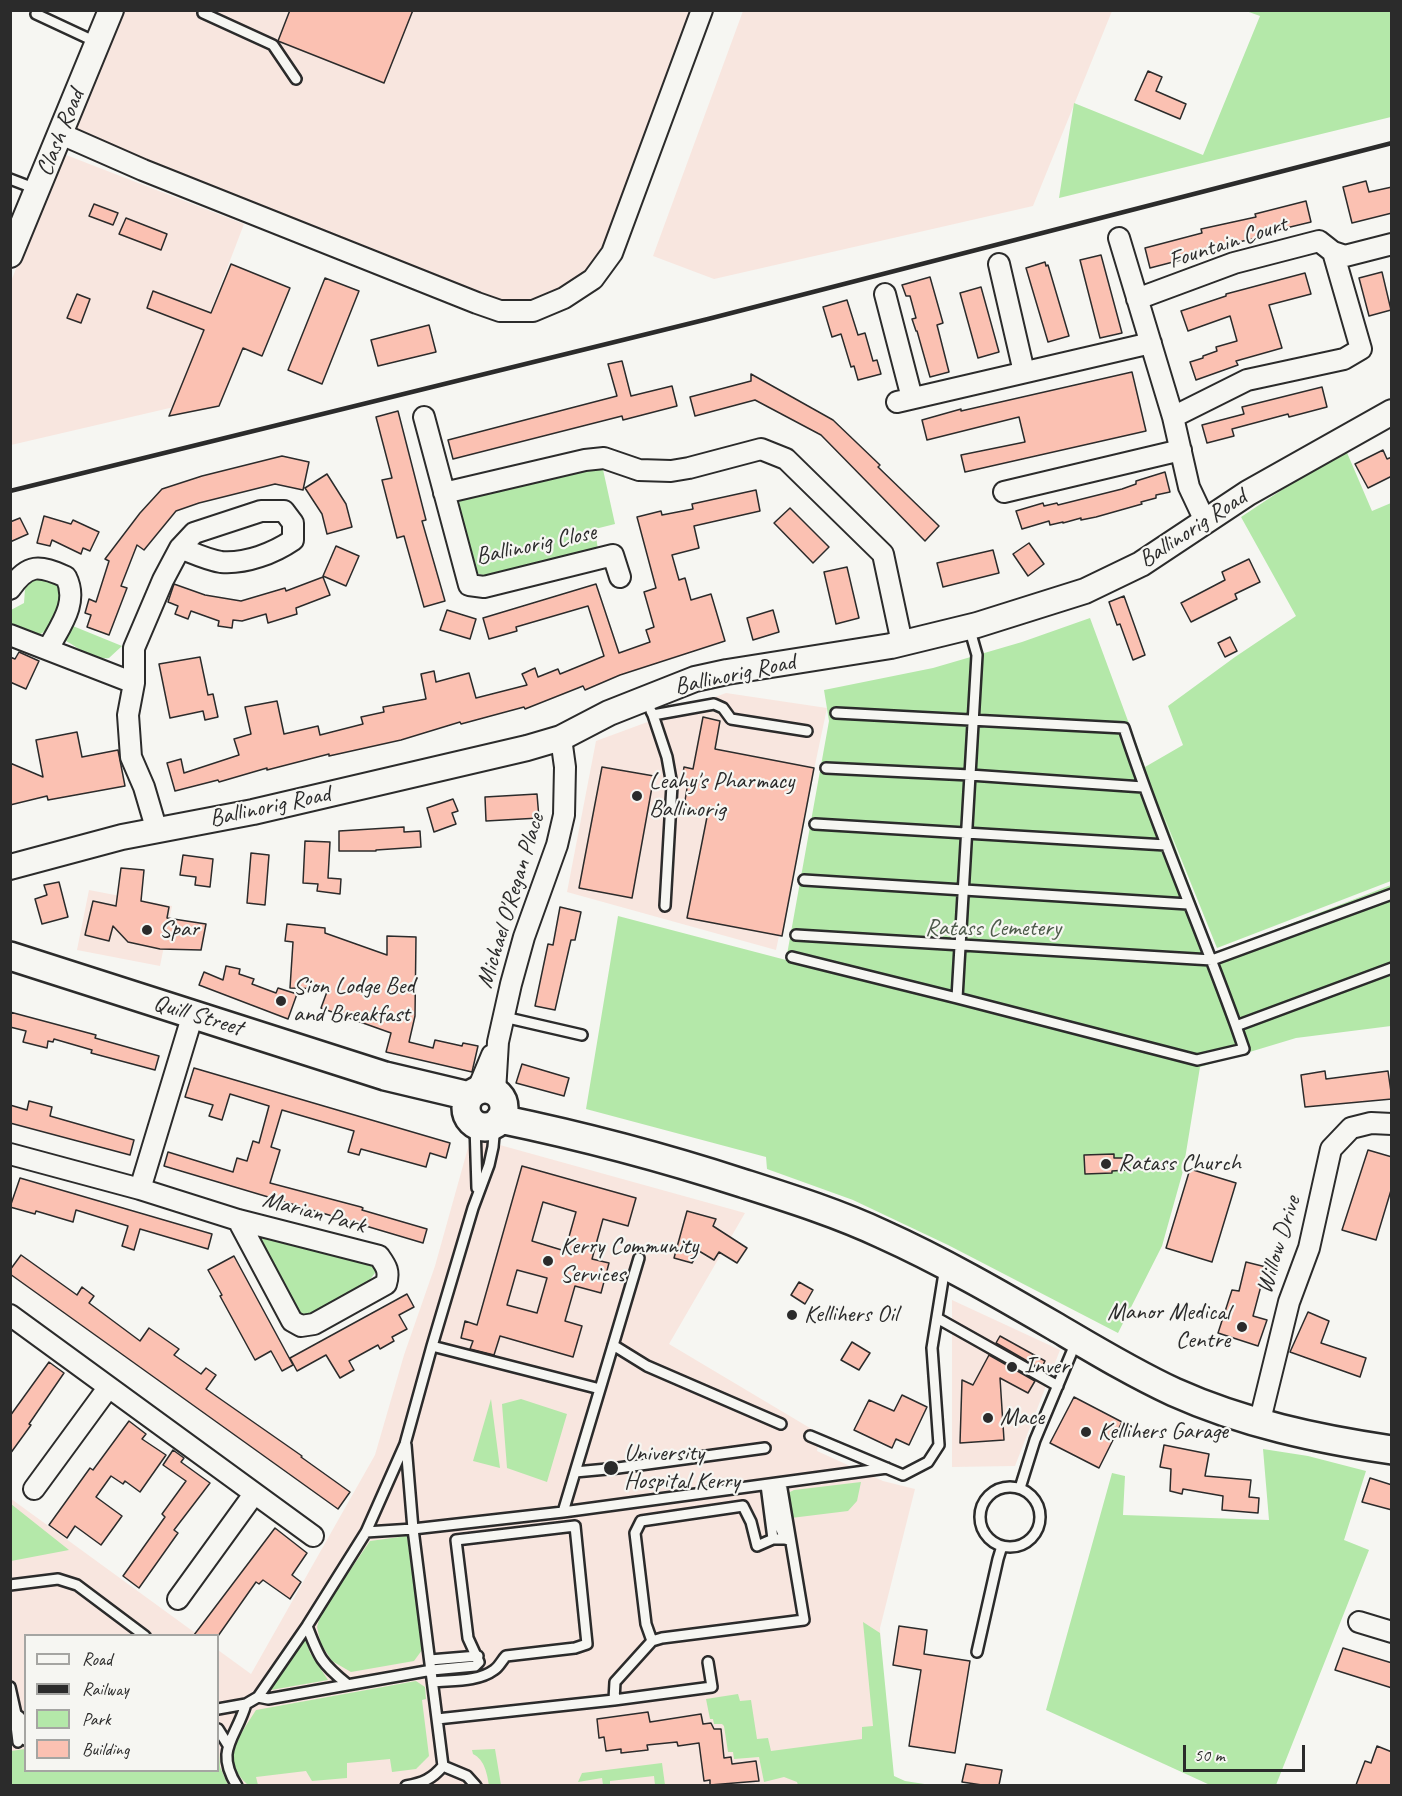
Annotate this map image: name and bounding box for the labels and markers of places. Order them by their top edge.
place label: Leahy's Pharmacy Ballinorig [649,768,794,824]
marker: Leahy's Pharmacy Ballinorig [630,789,644,803]
place label: Spar [159,916,199,944]
marker: Spar [140,923,154,937]
place label: Sion Lodge Bed and Breakfast [293,973,415,1029]
marker: Sion Lodge Bed and Breakfast [274,994,288,1008]
place label: Ratass Church [1118,1150,1241,1178]
marker: Ratass Church [1099,1157,1113,1171]
place label: Kerry Community Services [560,1233,698,1289]
marker: Kerry Community Services [541,1254,555,1268]
place label: Manor Medical Centre [1107,1299,1230,1355]
place label: Kellihers Oil [804,1301,898,1329]
marker: Kellihers Oil [785,1308,799,1322]
marker: Manor Medical Centre [1235,1320,1249,1334]
place label: Inver [1024,1353,1069,1381]
marker: Inver [1005,1360,1019,1374]
place label: Mace [1000,1404,1044,1432]
marker: Mace [981,1411,995,1425]
place label: Kellihers Garage [1098,1418,1228,1446]
marker: Kellihers Garage [1079,1425,1093,1439]
place label: University Hospital Kerry [624,1440,740,1496]
marker: University Hospital Kerry [602,1459,620,1477]

